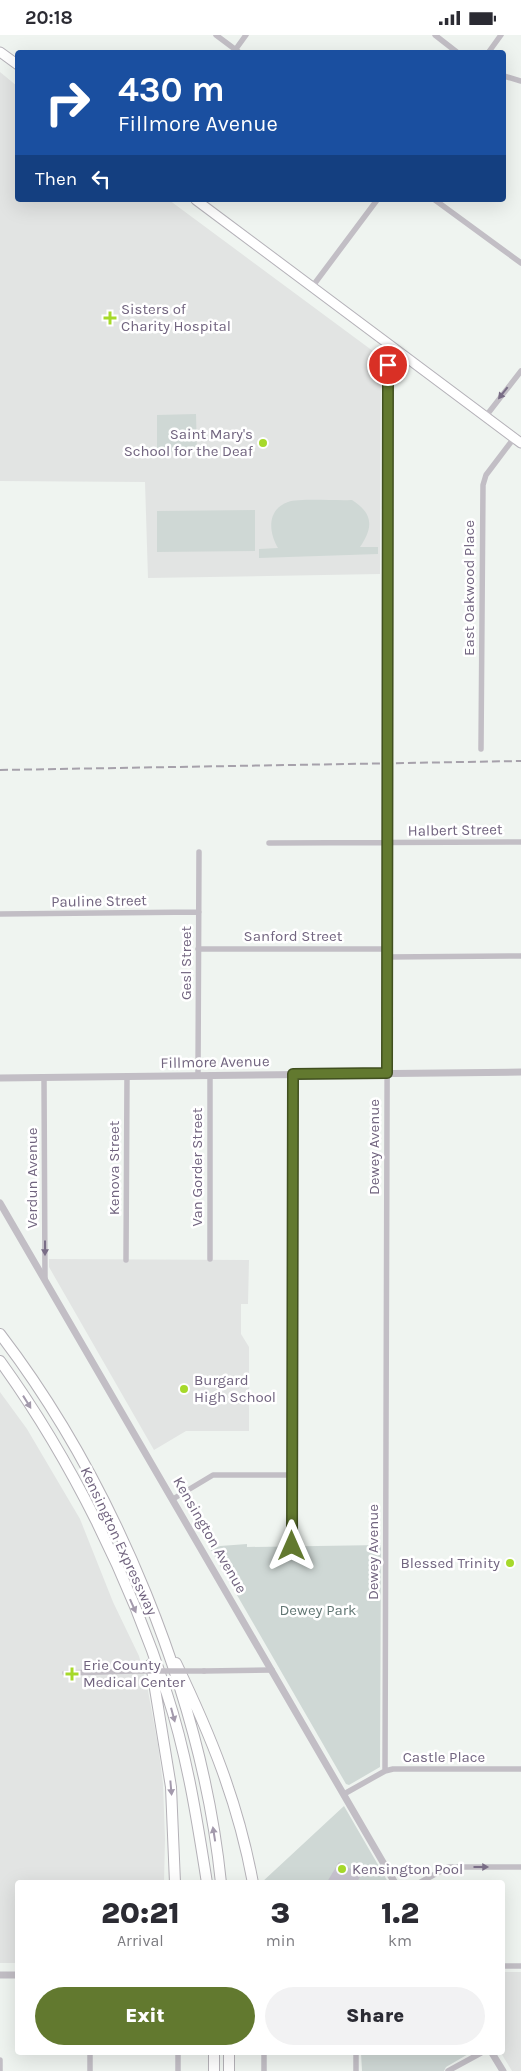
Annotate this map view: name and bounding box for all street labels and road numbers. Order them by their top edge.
street label: East Oakwood Place [460,520,478,656]
street label: Halbert Street [407,820,503,840]
street label: Pauline Street [51,891,147,911]
street label: Gesl Street [177,926,195,1000]
street label: Sanford Street [244,927,343,945]
street label: Fillmore Avenue [160,1052,270,1072]
street label: Dewey Avenue [365,1099,383,1195]
street label: Van Gorder Street [188,1107,206,1226]
street label: Kenova Street [105,1120,123,1215]
street label: Verdun Avenue [23,1127,41,1229]
street label: Kensington Expressway [77,1464,161,1618]
street label: Kensington Avenue [169,1474,251,1596]
street label: Dewey Avenue [364,1504,382,1600]
street label: Castle Place [403,1748,485,1766]

